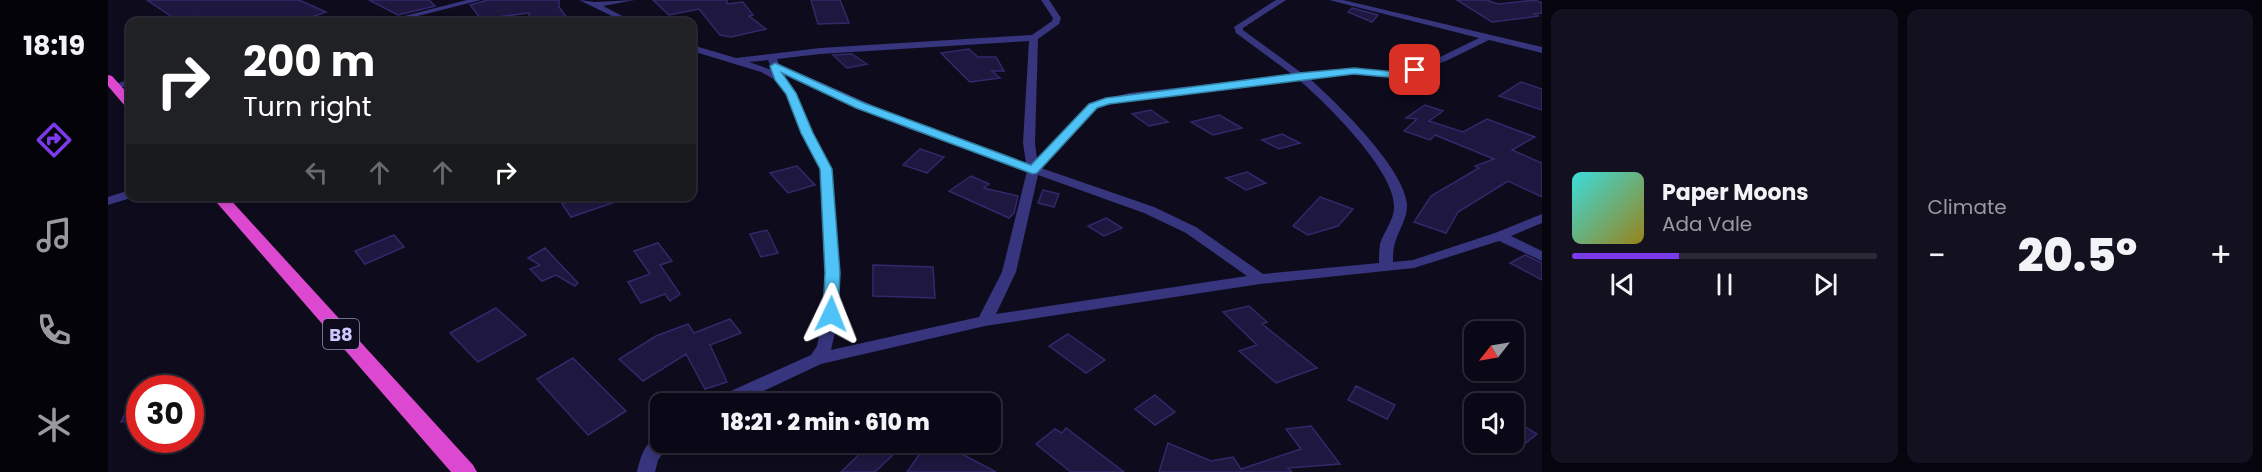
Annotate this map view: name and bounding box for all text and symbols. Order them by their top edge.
text: 18:19 [23,27,85,64]
text: 200 m [243,32,375,91]
icon: right [144,42,222,120]
pin [1389,44,1440,95]
icon: arrive [1398,53,1431,86]
text: Turn right [243,88,372,125]
icon: directions [33,119,75,161]
icon: left [300,156,333,189]
icon: ahead [363,156,396,189]
icon: ahead [426,156,459,189]
icon: right [489,156,522,189]
text: Paper Moons [1662,177,1809,208]
text: Climate [1928,193,2007,221]
text: Ada Vale [1662,210,1752,238]
icon: music [33,214,75,256]
text: 20.5° [2018,224,2137,287]
text: − [1928,232,1946,279]
text: + [2209,232,2232,279]
icon: previous [1606,268,1639,301]
icon: pause [1708,268,1741,301]
icon: next [1809,268,1842,301]
position arrow [799,282,863,346]
icon: phone [33,309,75,351]
road number: B8 [323,319,359,349]
north arrow [1464,321,1524,381]
map controls [1464,321,1524,453]
speed limit sign: 30 [126,375,204,453]
button: sound [1464,393,1524,453]
icon: climate [33,404,75,446]
text: 18:21 · 2 min · 610 m [721,407,930,438]

